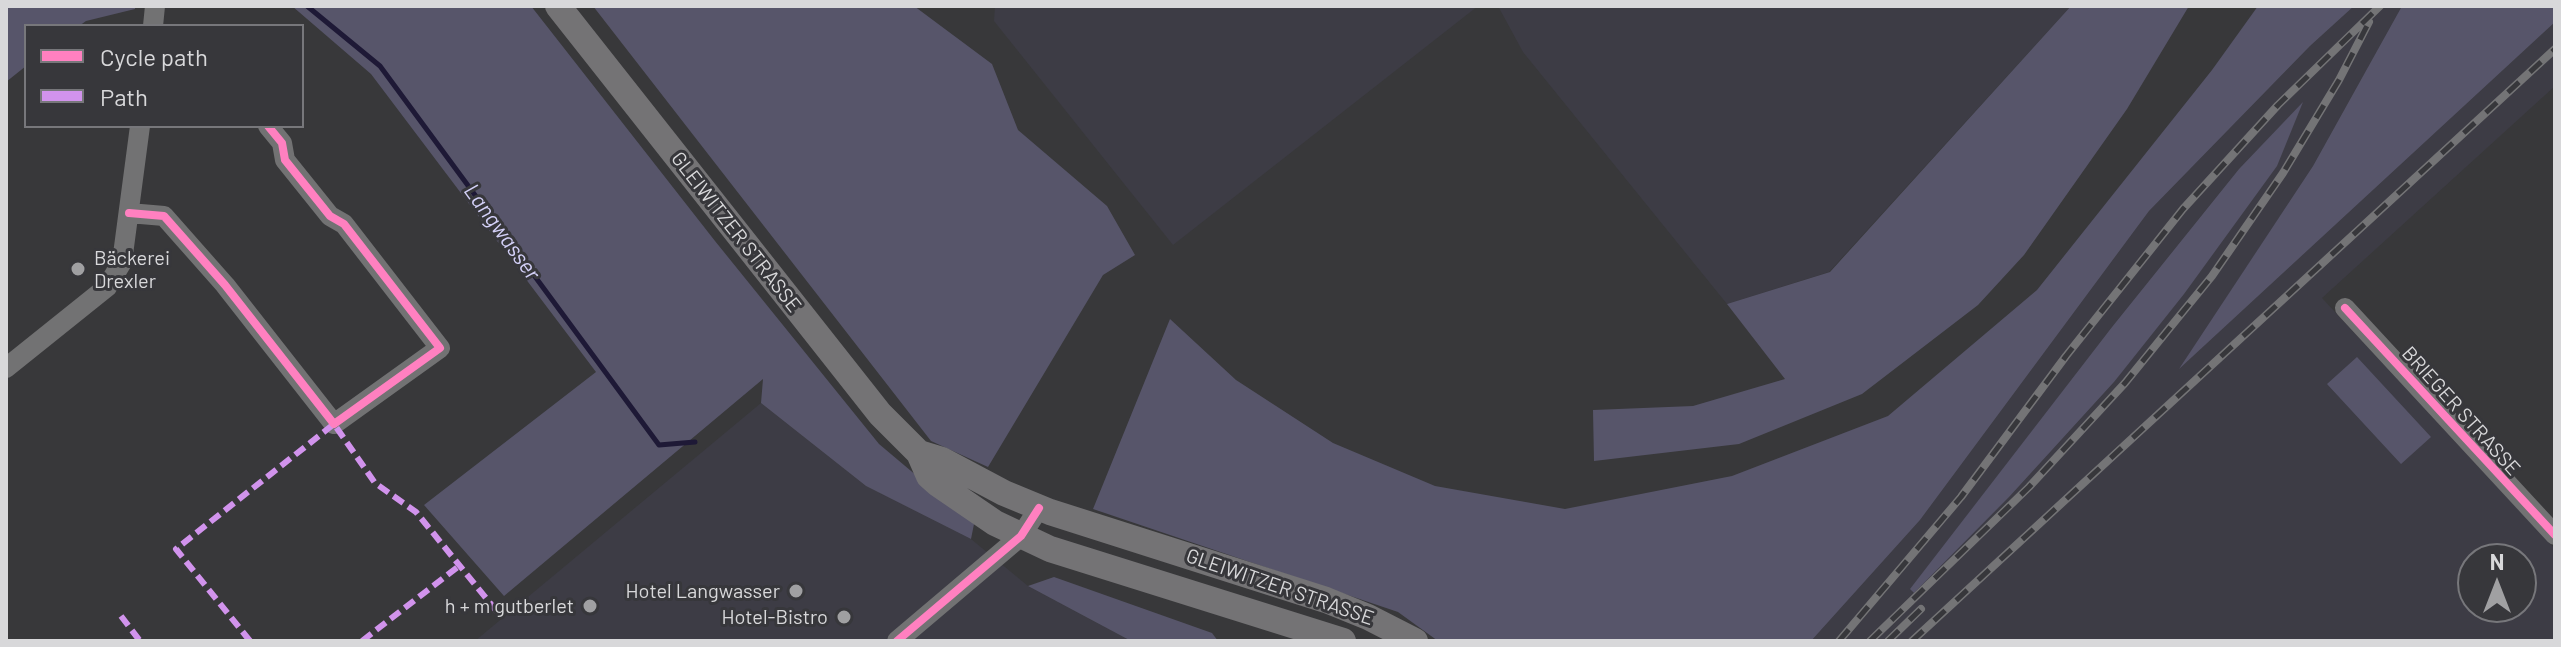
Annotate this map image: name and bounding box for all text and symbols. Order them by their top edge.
legend [24,24,304,128]
text: Cycle path [100,42,208,71]
text: Path [100,82,148,111]
street label: GLEIWITZER STRASSE [666,147,806,317]
water label: Langwasser [458,179,546,285]
place label: Bäckerei Drexler [94,246,170,293]
marker: Bäckerei Drexler [69,260,87,278]
street label: BRIEGER STRASSE [2397,342,2525,480]
north arrow [2457,543,2537,623]
street label: GLEIWITZER STRASSE [1183,544,1377,630]
text: N [2490,548,2504,574]
place label: Hotel Langwasser [626,579,780,603]
marker: Hotel Langwasser [787,582,805,600]
place label: h + m gutberlet [445,594,574,618]
marker: h + m gutberlet [581,597,599,615]
place label: Hotel-Bistro [721,605,828,629]
marker: Hotel-Bistro [835,608,853,626]

